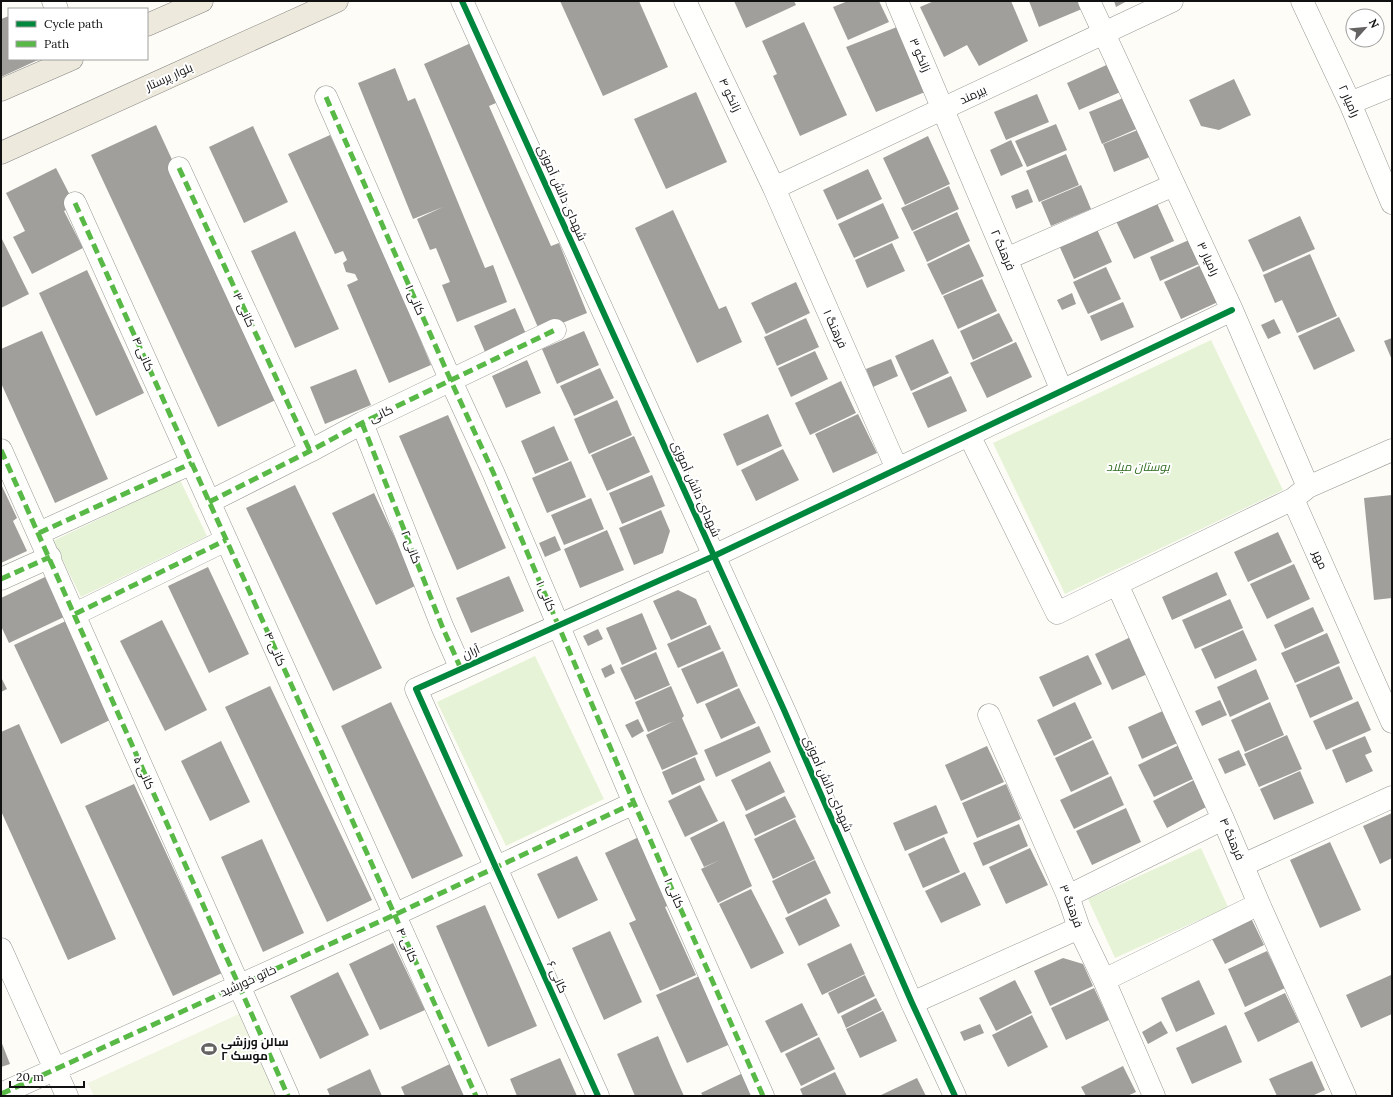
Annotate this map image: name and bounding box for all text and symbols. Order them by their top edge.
legend [8,8,148,60]
north arrow [1345,8,1385,48]
text: Cycle path [44,16,103,31]
text: N [1366,16,1382,31]
street label: زانکو ۳ [907,35,934,74]
text: Path [44,36,69,51]
street label: بلوار پرستار [142,59,196,96]
street label: زانکو ۴ [716,76,745,114]
street label: بیرمند [957,82,989,107]
street label: رامیار ۲ [1336,82,1363,119]
street label: شهدای دانش آموزی [535,142,590,243]
street label: فرهنگ ۲ [988,227,1019,273]
street label: رامیار ۳ [1194,239,1223,278]
street label: کانی ۱ [402,282,429,317]
street label: کانی ۳ [230,290,259,329]
street label: فرهنگ ۱ [820,307,851,350]
street label: کانی ۴ [129,334,158,373]
street label: کانی [366,401,395,426]
street label: شهدای دانش آموزی [669,438,724,539]
park label: بوستان میلاد [1106,459,1170,474]
street label: کانی ۲ [398,528,425,566]
street label: مهر [1309,547,1331,572]
street label: کانی ۱ [533,578,560,613]
street label: کانی ۴ [261,629,290,668]
street label: آران [460,641,483,662]
street label: شهدای دانش آموزی [801,733,856,834]
street label: کانی ۵ [131,754,158,792]
street label: فرهنگ ۴ [1217,815,1248,862]
street label: کانی ۱ [661,875,688,910]
street label: فرهنگ ۳ [1056,882,1087,930]
street label: کانی ۴ [393,925,422,964]
street label: کانی ۶ [544,958,571,995]
street label: خاتو خورشید [217,961,278,1000]
place label: سالن ورزشی موسک ۲ [221,1034,289,1064]
sports icon: سالن ورزشی موسک ۲ [200,1040,218,1058]
scale bar [10,1063,84,1089]
text: 20 m [16,1069,44,1084]

